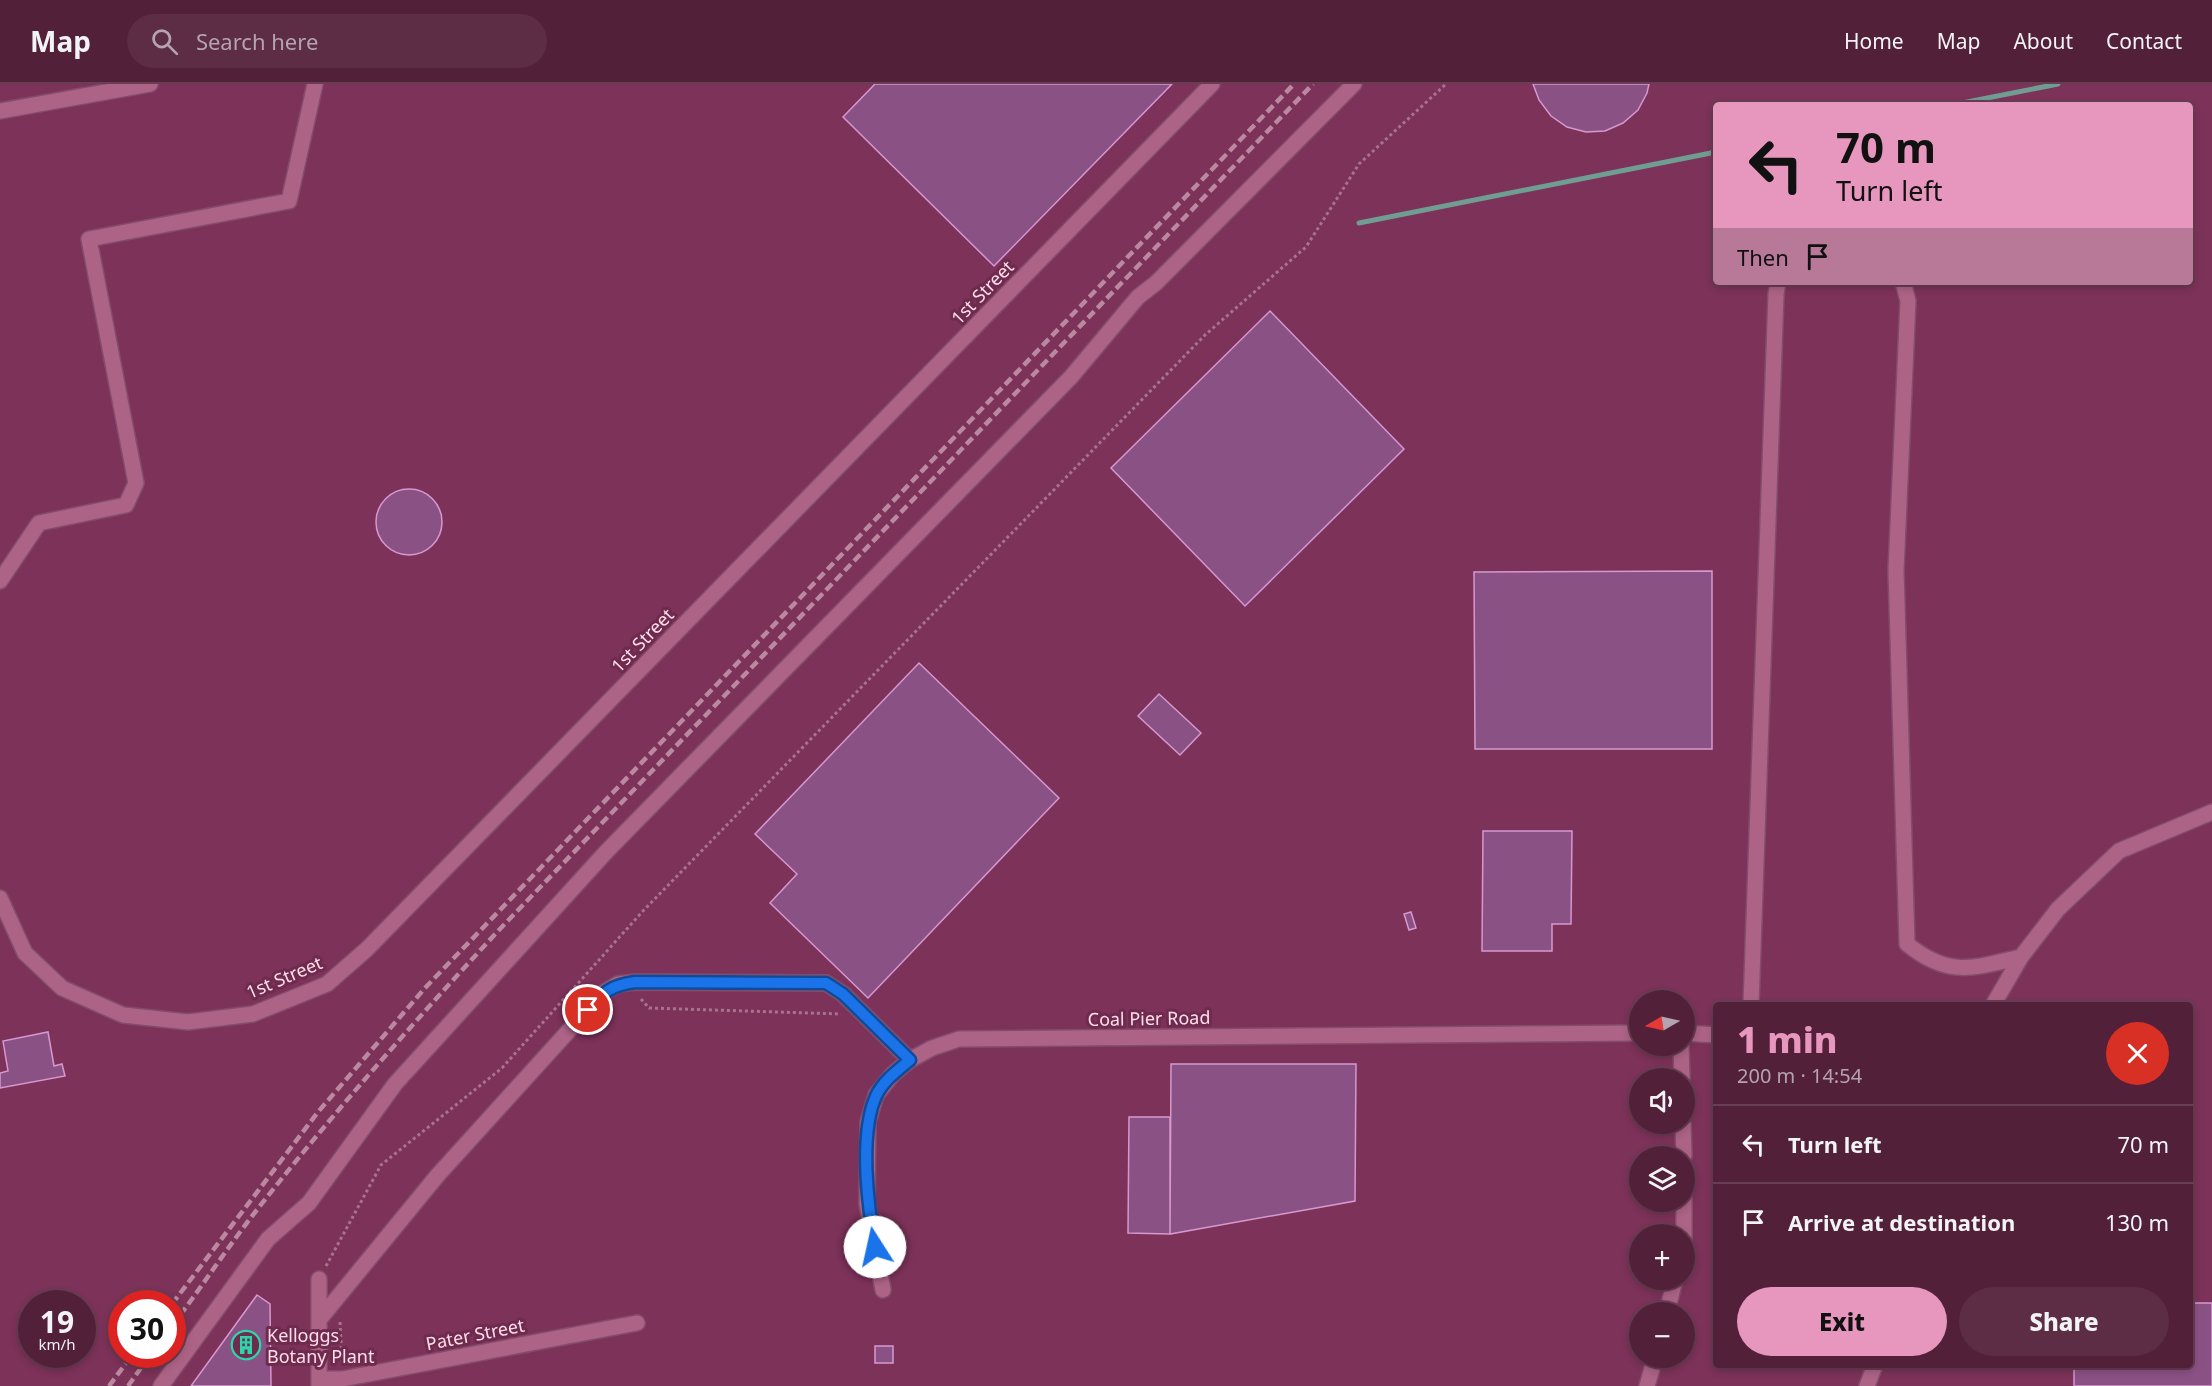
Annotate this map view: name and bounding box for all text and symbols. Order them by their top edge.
search box [127,14,547,68]
text: Map [30,22,91,60]
icon: search [148,25,181,58]
text: Search here [196,26,318,56]
text: Home [1844,27,1904,55]
text: Map [1937,27,1980,55]
text: About [2013,27,2073,55]
text: Contact [2106,27,2182,55]
text: 70 m [1836,118,1936,175]
icon: left [1737,126,1815,204]
text: Turn left [1836,172,1942,209]
icon: arrive [1801,240,1834,273]
text: Then [1737,242,1789,272]
street label: 1st Street [945,254,1019,329]
street label: 1st Street [605,602,679,677]
street label: 1st Street [242,950,326,1004]
pin [562,984,613,1035]
north arrow [1629,990,1695,1056]
map controls [1629,990,1695,1368]
icon: arrive [571,993,604,1026]
street label: Coal Pier Road [1087,1005,1211,1031]
text: 1 min [1737,1015,1838,1064]
button: close [2106,1022,2169,1085]
text: 200 m · 14:54 [1737,1062,1862,1089]
button: sound [1629,1068,1695,1134]
icon: left [1737,1128,1770,1161]
text: Turn left [1788,1129,1882,1159]
text: 70 m [2118,1129,2169,1159]
button: layers [1629,1146,1695,1212]
icon: arrive [1737,1206,1770,1239]
text: Arrive at destination [1788,1207,2015,1237]
text: 130 m [2105,1207,2169,1237]
position arrow [843,1215,907,1279]
button: + [1629,1224,1695,1290]
button: Exit [1737,1287,1947,1356]
button: Share [1959,1287,2169,1356]
speed limit sign: 30 [108,1290,186,1368]
text: 19 [40,1301,74,1342]
button: − [1629,1302,1695,1368]
street label: Pater Street [424,1313,527,1355]
place label: Kelloggs Botany Plant [267,1323,375,1368]
building icon: Kelloggs Botany Plant [230,1329,262,1361]
text: km/h [39,1334,75,1354]

